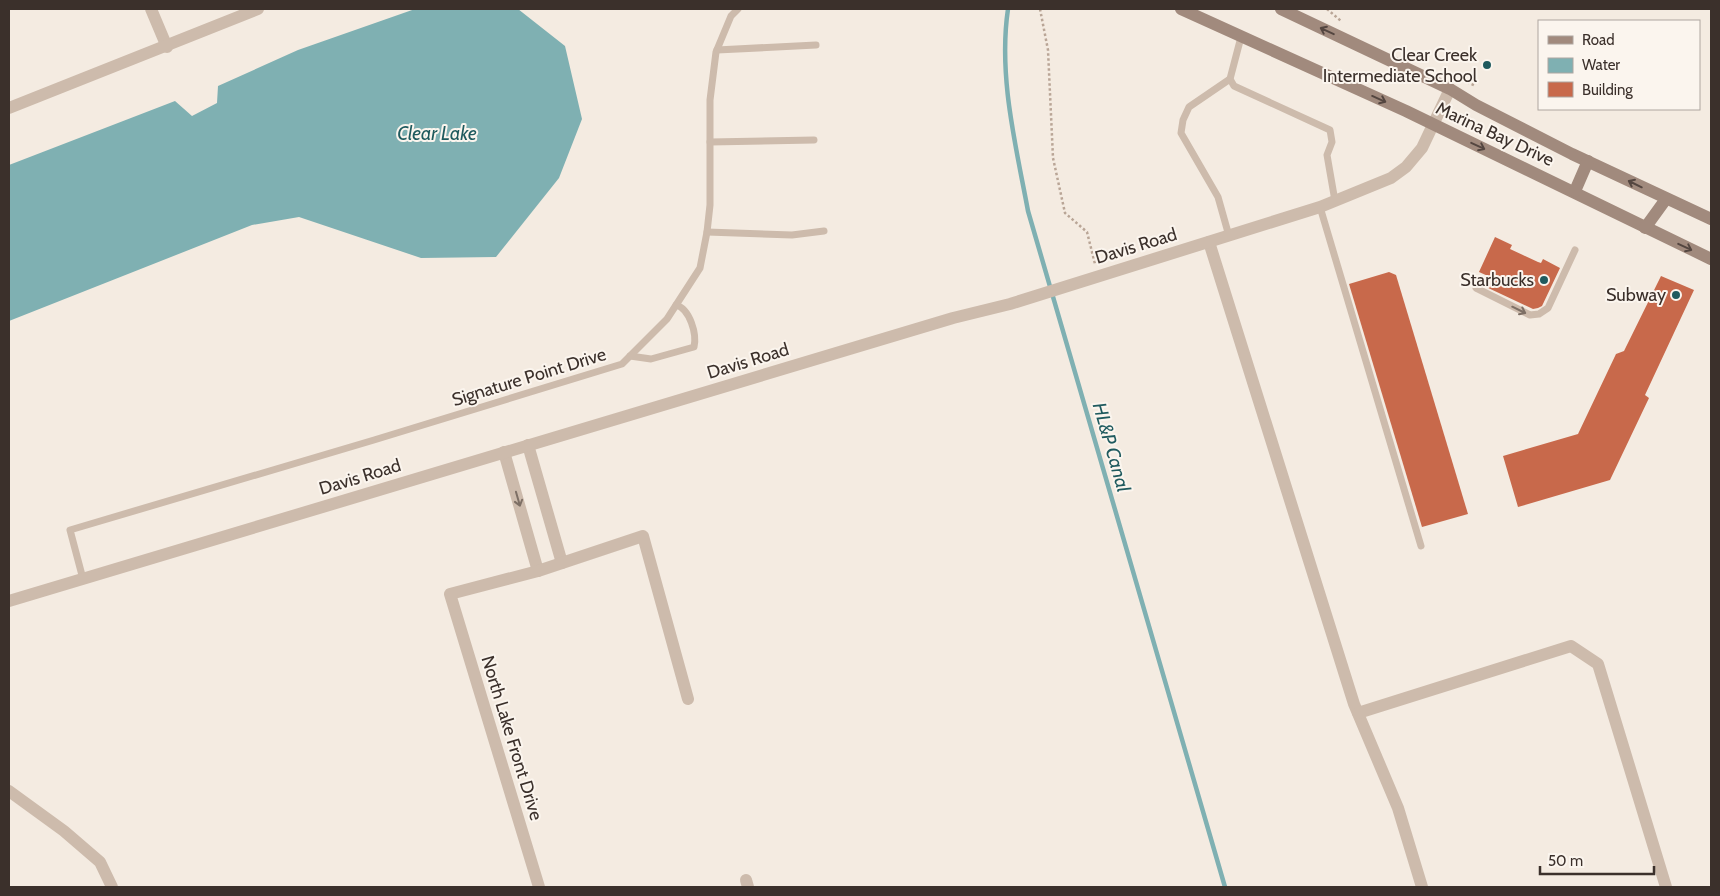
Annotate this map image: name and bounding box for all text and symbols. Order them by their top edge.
legend [1538,20,1700,110]
one-way arrow [1320,25,1335,35]
text: Road [1582,31,1615,49]
place label: Clear Creek Intermediate School [1323,44,1478,87]
text: Water [1582,56,1620,74]
marker: Clear Creek Intermediate School [1481,59,1493,71]
text: Building [1582,81,1633,99]
one-way arrow [1371,95,1386,104]
street label: Marina Bay Drive [1432,97,1558,171]
water label: Clear Lake [397,122,477,145]
one-way arrow [1470,142,1485,151]
one-way arrow [1628,179,1643,188]
street label: Davis Road [1092,223,1180,269]
one-way arrow [1677,242,1692,252]
place label: Starbucks [1460,269,1534,291]
marker: Starbucks [1538,274,1550,286]
place label: Subway [1606,284,1666,306]
marker: Subway [1670,289,1682,301]
one-way arrow [1512,305,1527,315]
street label: Davis Road [704,338,792,384]
street label: Signature Point Drive [449,343,609,411]
water label: HL&P Canal [1088,400,1135,495]
street label: Davis Road [316,454,404,500]
one-way arrow [513,491,523,507]
street label: North Lake Front Drive [477,653,547,823]
scale bar [1540,844,1654,876]
text: 50 m [1548,852,1583,870]

